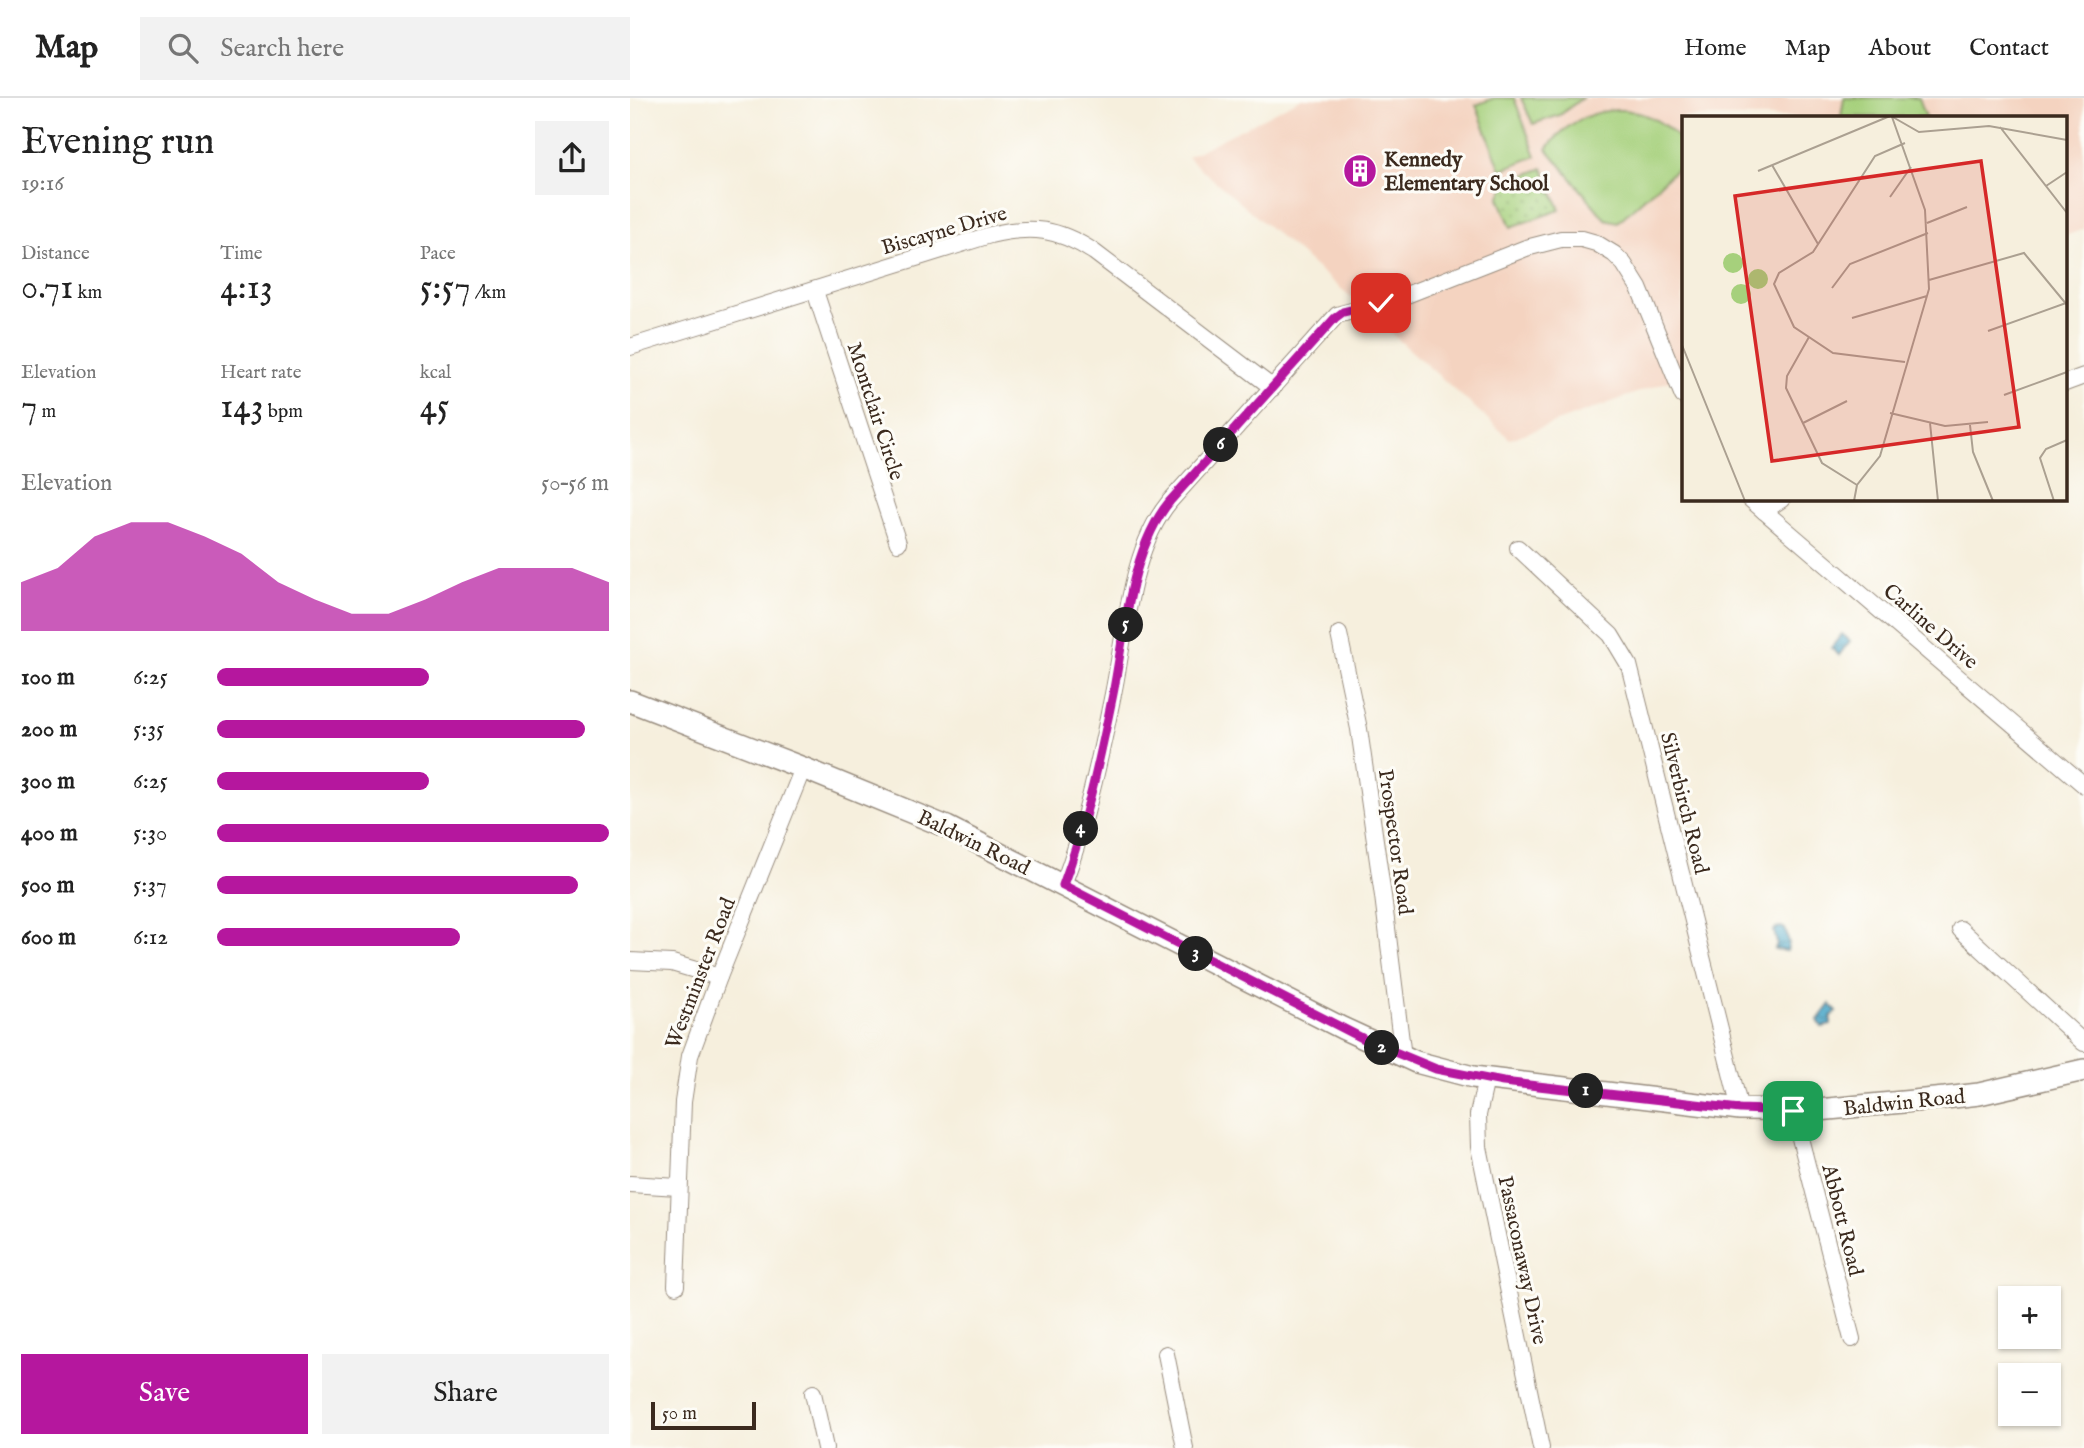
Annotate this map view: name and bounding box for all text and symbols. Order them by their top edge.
search box [140,17,630,80]
text: Map [35,27,98,69]
icon: search [164,29,202,67]
text: Search here [220,32,344,65]
text: Home [1684,33,1747,64]
text: Map [1785,33,1831,64]
text: About [1869,33,1931,64]
text: Contact [1969,33,2049,64]
inset map [1682,116,2066,500]
text: Evening run [21,119,215,167]
button: share [535,121,609,195]
place label: Kennedy Elementary School [1384,147,1550,198]
building icon: Kennedy Elementary School [1341,152,1379,190]
text: 19:16 [21,169,64,198]
street label: Biscayne Drive [878,201,1011,262]
text: Distance [21,242,90,266]
text: Time [220,242,263,266]
text: Pace [420,242,456,266]
text: 0.71 [21,266,73,311]
text: 4:13 [220,266,273,311]
text: 5:57 [420,266,471,311]
pin [1351,273,1411,333]
text: km [73,281,102,305]
text: /km [471,281,506,305]
icon: check [1362,284,1400,322]
street label: Montclair Circle [840,339,910,484]
text: Elevation [21,361,96,385]
text: Heart rate [220,361,301,385]
text: kcal [420,361,451,385]
text: 7 [21,385,37,430]
text: 143 [220,385,264,430]
text: 45 [420,385,449,430]
text: m [37,400,56,424]
text: bpm [264,400,303,424]
pin: 6 [1204,428,1238,462]
text: 6 [1216,432,1225,456]
text: Elevation [21,469,112,498]
text: 50–56 m [541,469,609,498]
street label: Carline Drive [1877,578,1983,676]
pin: 5 [1108,608,1144,642]
text: 5 [1122,612,1129,636]
text: 100 m [21,663,75,692]
text: 6:25 [133,663,168,692]
text: 200 m [21,715,77,744]
text: 5:35 [133,715,164,744]
street label: Silverbirch Road [1653,730,1714,878]
text: 300 m [21,767,75,796]
text: 6:25 [133,767,168,796]
street label: Prospector Road [1371,768,1418,918]
street label: Baldwin Road [912,804,1035,883]
pin: 4 [1064,812,1098,846]
text: 4 [1076,816,1085,840]
text: 400 m [21,819,78,848]
text: 5:30 [133,819,167,848]
text: 500 m [21,871,75,900]
text: 5:37 [133,871,167,900]
street label: Westminster Road [660,893,743,1053]
text: 600 m [21,923,76,952]
text: 6:12 [133,923,168,952]
pin: 3 [1178,936,1214,972]
text: 3 [1192,941,1199,965]
pin: 2 [1364,1030,1400,1066]
text: 2 [1377,1035,1386,1059]
pin: 1 [1569,1074,1604,1108]
text: 1 [1582,1078,1589,1102]
pin [1763,1081,1823,1141]
street label: Baldwin Road [1842,1084,1967,1123]
icon: arrive [1774,1092,1812,1130]
street label: Abbott Road [1814,1161,1869,1280]
street label: Passaconaway Drive [1490,1174,1553,1347]
map controls [1998,1286,2061,1426]
button: + [1998,1286,2061,1349]
button: Save [21,1354,308,1434]
button: Share [322,1354,609,1434]
button: − [1998,1363,2061,1426]
scale bar [651,1399,756,1431]
text: 50 m [662,1402,697,1426]

